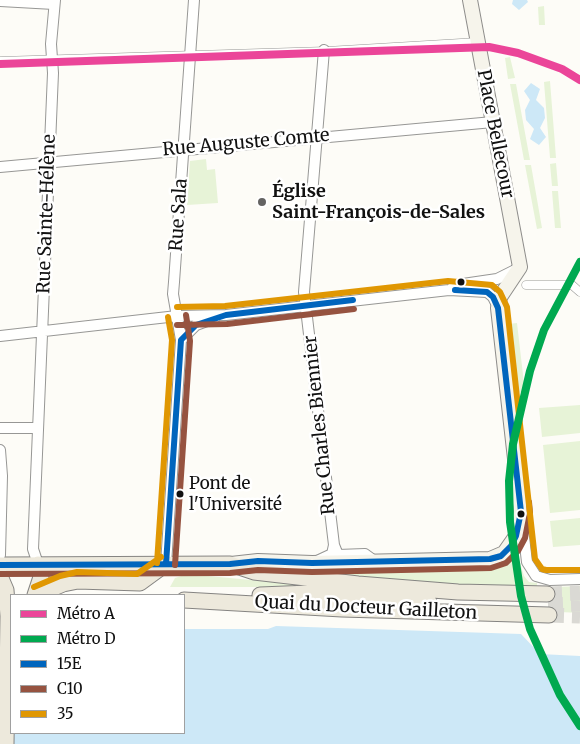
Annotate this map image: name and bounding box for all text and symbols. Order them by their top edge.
street label: Place Bellecour [472,68,518,200]
street label: Rue Auguste Comte [162,125,330,161]
street label: Rue Sainte-Hélène [33,134,61,294]
street label: Rue Sala [166,178,192,252]
place label: Église Saint-François-de-Sales [272,181,485,223]
marker: Église Saint-François-de-Sales [256,196,268,208]
unlabelled marker [456,277,466,287]
street label: Rue Charles Biennier [300,334,340,516]
place label: Pont de l'Université [189,474,282,514]
marker: Pont de l'Université [175,489,185,499]
unlabelled marker [516,509,526,519]
street label: Quai du Docteur Gailleton [254,591,478,625]
legend [10,594,185,734]
text: Métro A [57,604,115,623]
text: Métro D [57,629,115,648]
text: 15E [57,654,81,673]
text: C10 [57,679,83,698]
text: 35 [57,704,74,723]

